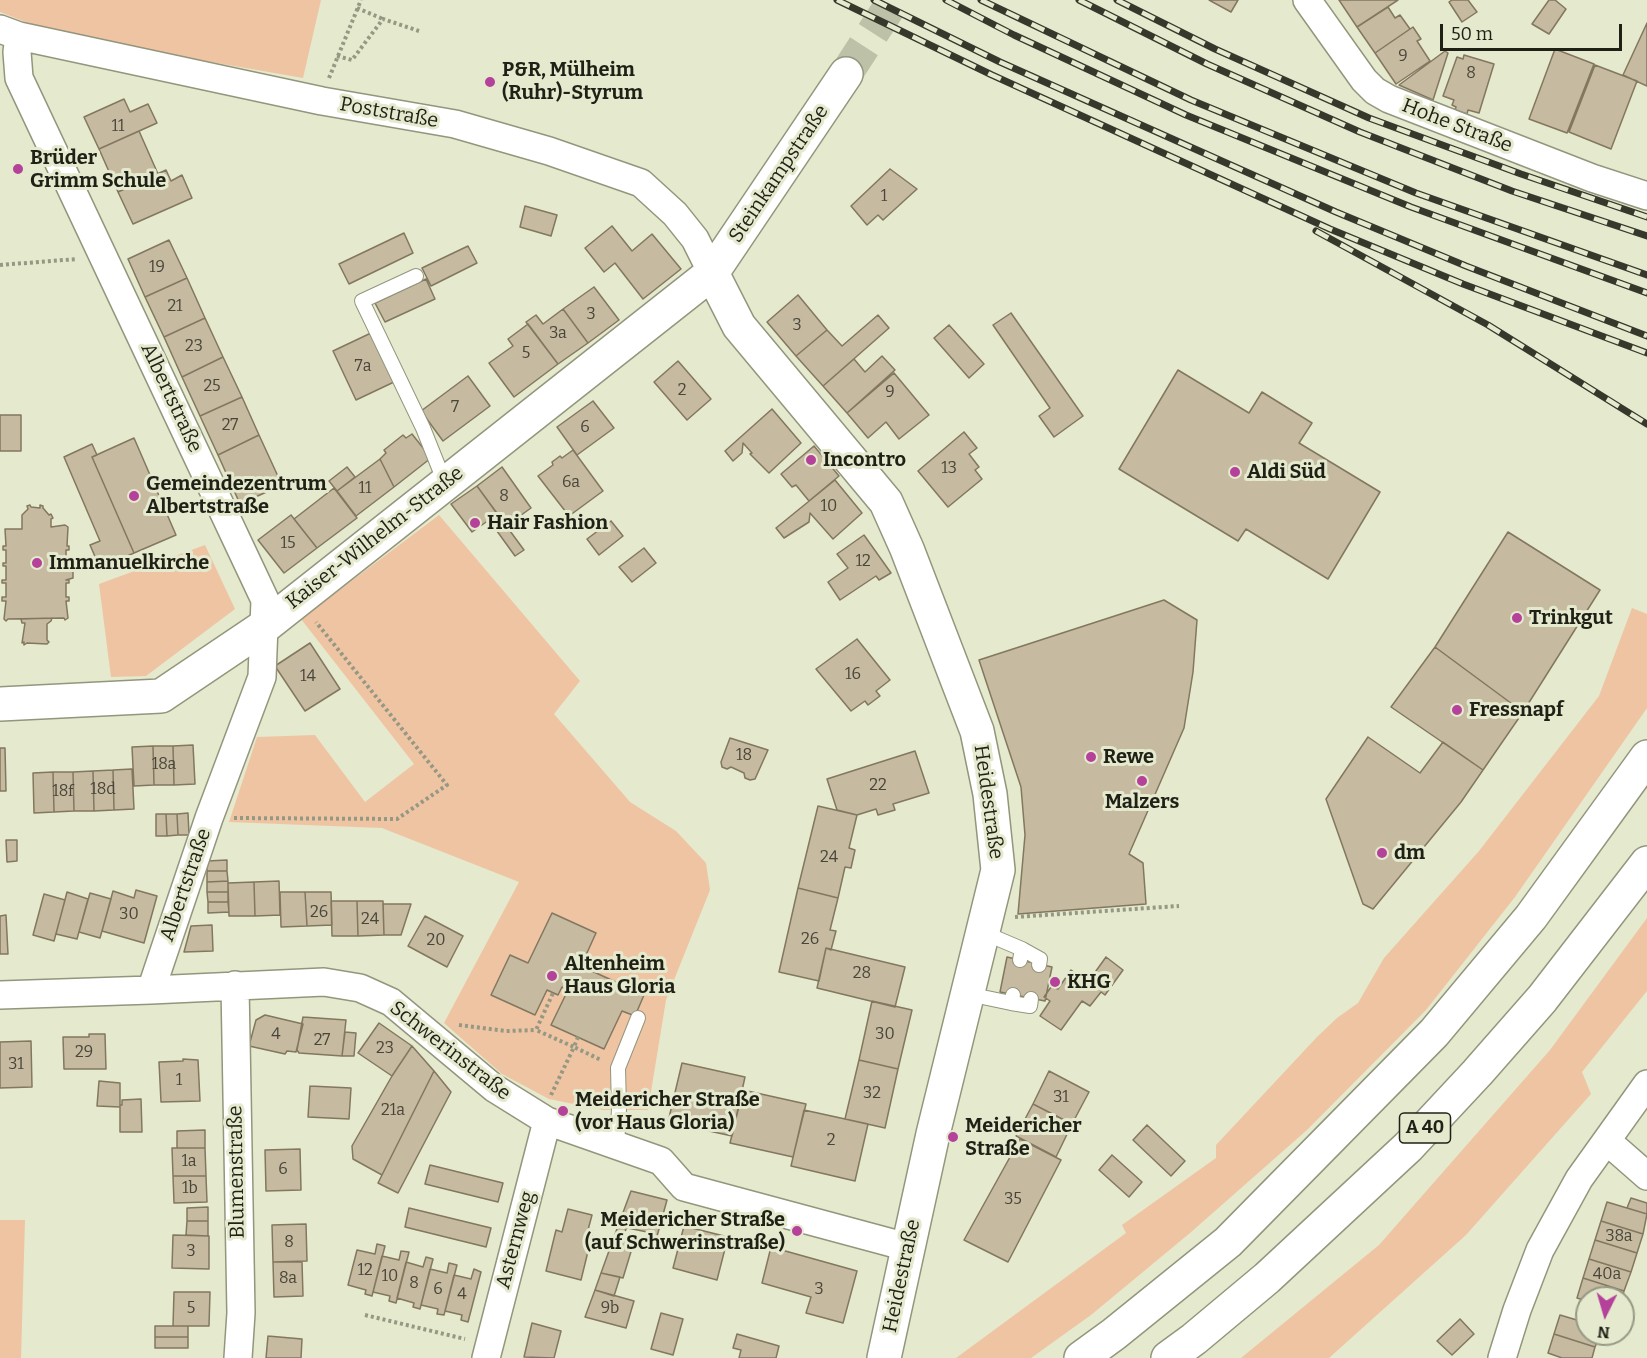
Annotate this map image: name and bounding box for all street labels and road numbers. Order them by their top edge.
street label: Poststraße [338,93,440,133]
street label: Hohe Straße [1398,94,1516,158]
street label: Steinkampstraße [724,101,834,247]
street label: Albertstraße [135,340,207,456]
street label: Kaiser-Wilhelm-Straße [282,461,468,615]
street label: Heidestraße [968,743,1008,861]
street label: Albertstraße [155,825,217,945]
street label: Schwerinstraße [385,996,515,1106]
street label: Blumenstraße [224,1105,250,1239]
road number: A 40 [1400,1113,1450,1143]
street label: Asternweg [491,1189,541,1291]
street label: Heidestraße [878,1217,926,1335]

